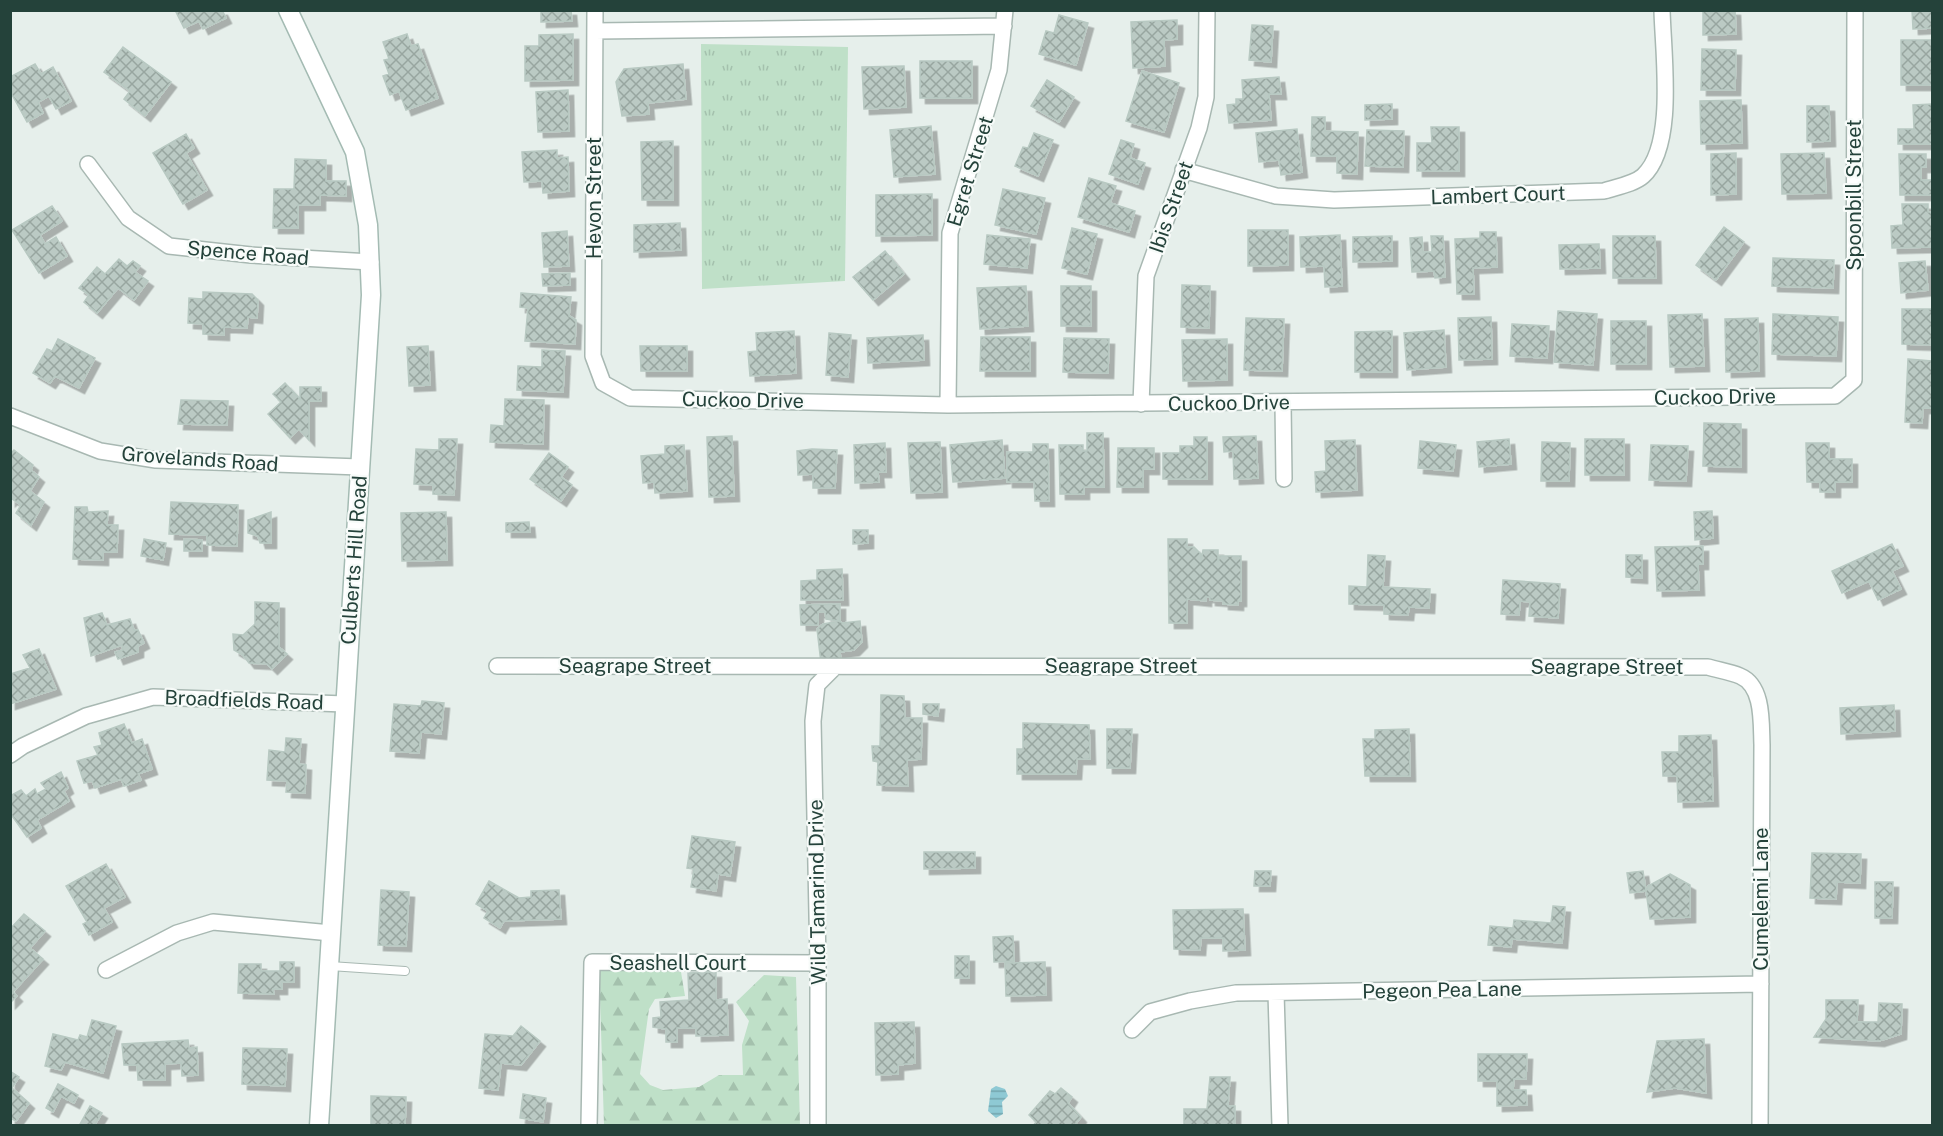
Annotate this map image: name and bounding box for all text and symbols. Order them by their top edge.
street label: Egret Street [942,113,998,229]
street label: Spoonbill Street [1842,119,1866,271]
street label: Hevon Street [582,137,606,259]
street label: Ibis Street [1144,158,1198,256]
street label: Lambert Court [1430,181,1566,209]
street label: Spence Road [186,236,310,270]
street label: Cuckoo Drive [1654,384,1776,410]
street label: Cuckoo Drive [682,387,804,413]
street label: Cuckoo Drive [1168,390,1290,416]
street label: Grovelands Road [121,442,279,476]
street label: Culberts Hill Road [336,475,372,645]
street label: Seagrape Street [558,654,712,678]
street label: Seagrape Street [1044,654,1198,678]
street label: Seagrape Street [1530,655,1684,679]
street label: Broadfields Road [164,685,324,715]
street label: Wild Tamarind Drive [803,799,831,985]
street label: Cumelemi Lane [1749,827,1773,971]
street label: Seashell Court [609,951,747,975]
street label: Pegeon Pea Lane [1362,977,1522,1003]

